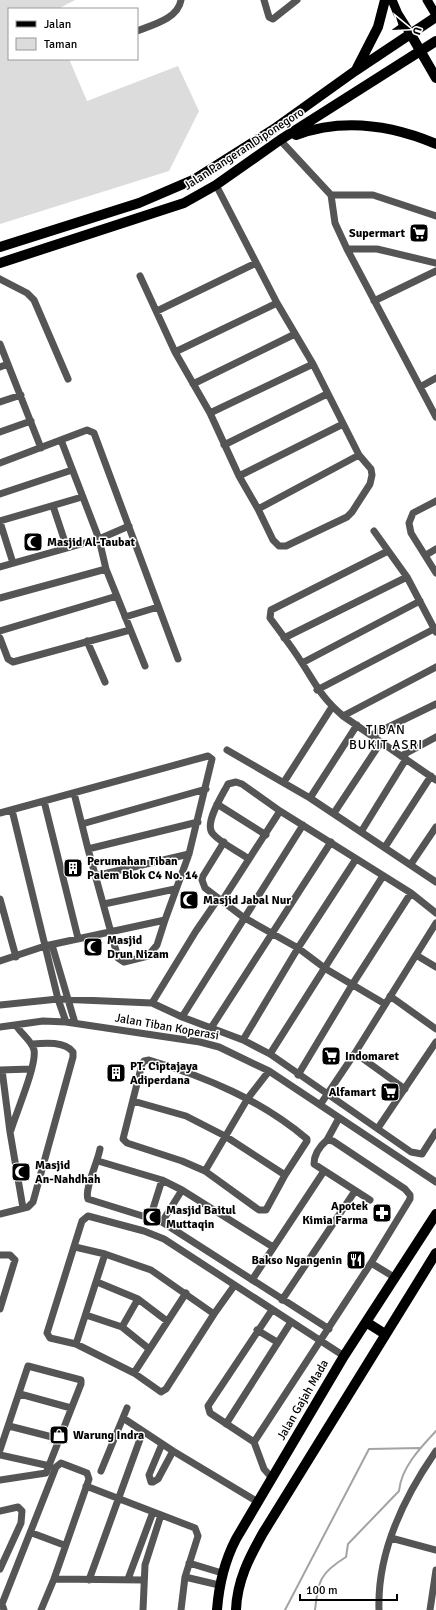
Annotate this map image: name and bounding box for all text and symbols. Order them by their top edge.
legend [8,8,138,60]
north arrow [388,8,428,48]
text: Jalan [44,17,71,32]
text: U [410,25,424,36]
text: Taman [44,37,77,52]
street label: Jalan Pangeran Diponegoro [181,105,307,193]
supermarket icon: Supermart [408,222,430,244]
place label: Supermart [349,226,405,241]
mosque icon: Masjid Al-Taubat [22,531,44,553]
place label: Masjid Al-Taubat [47,535,136,550]
district label: TIBAN BUKIT ASRI [349,722,423,753]
place label: Perumahan Tiban Palem Blok C4 No. 14 [87,854,199,883]
building icon: Perumahan Tiban Palem Blok C4 No. 14 [62,857,84,879]
mosque icon: Masjid Jabal Nur [178,889,200,911]
place label: Masjid Jabal Nur [203,893,291,908]
place label: Masjid Drun Nizam [107,933,169,962]
mosque icon: Masjid Drun Nizam [82,936,104,958]
street label: Jalan Tiban Koperasi [114,1010,220,1044]
supermarket icon: Indomaret [320,1045,342,1067]
place label: Indomaret [345,1049,399,1064]
place label: PT. Ciptajaya Adiperdana [130,1059,198,1088]
building icon: PT. Ciptajaya Adiperdana [105,1062,127,1084]
supermarket icon: Alfamart [379,1081,401,1103]
place label: Alfamart [329,1085,377,1100]
place label: Masjid An-Nahdhah [35,1158,101,1187]
mosque icon: Masjid An-Nahdhah [10,1161,32,1183]
place label: Apotek Kimia Farma [302,1199,369,1228]
pharmacy icon: Apotek Kimia Farma [371,1202,393,1224]
place label: Masjid Baitul Muttaqin [166,1203,236,1232]
mosque icon: Masjid Baitul Muttaqin [141,1206,163,1228]
restaurant icon: Bakso Ngangenin [345,1249,367,1271]
place label: Bakso Ngangenin [251,1253,342,1268]
street label: Jalan Gajah Mada [274,1357,332,1443]
shop icon: Warung Indra [48,1424,70,1446]
place label: Warung Indra [73,1428,144,1443]
scale bar [300,1576,397,1602]
text: 100 m [306,1583,338,1598]

